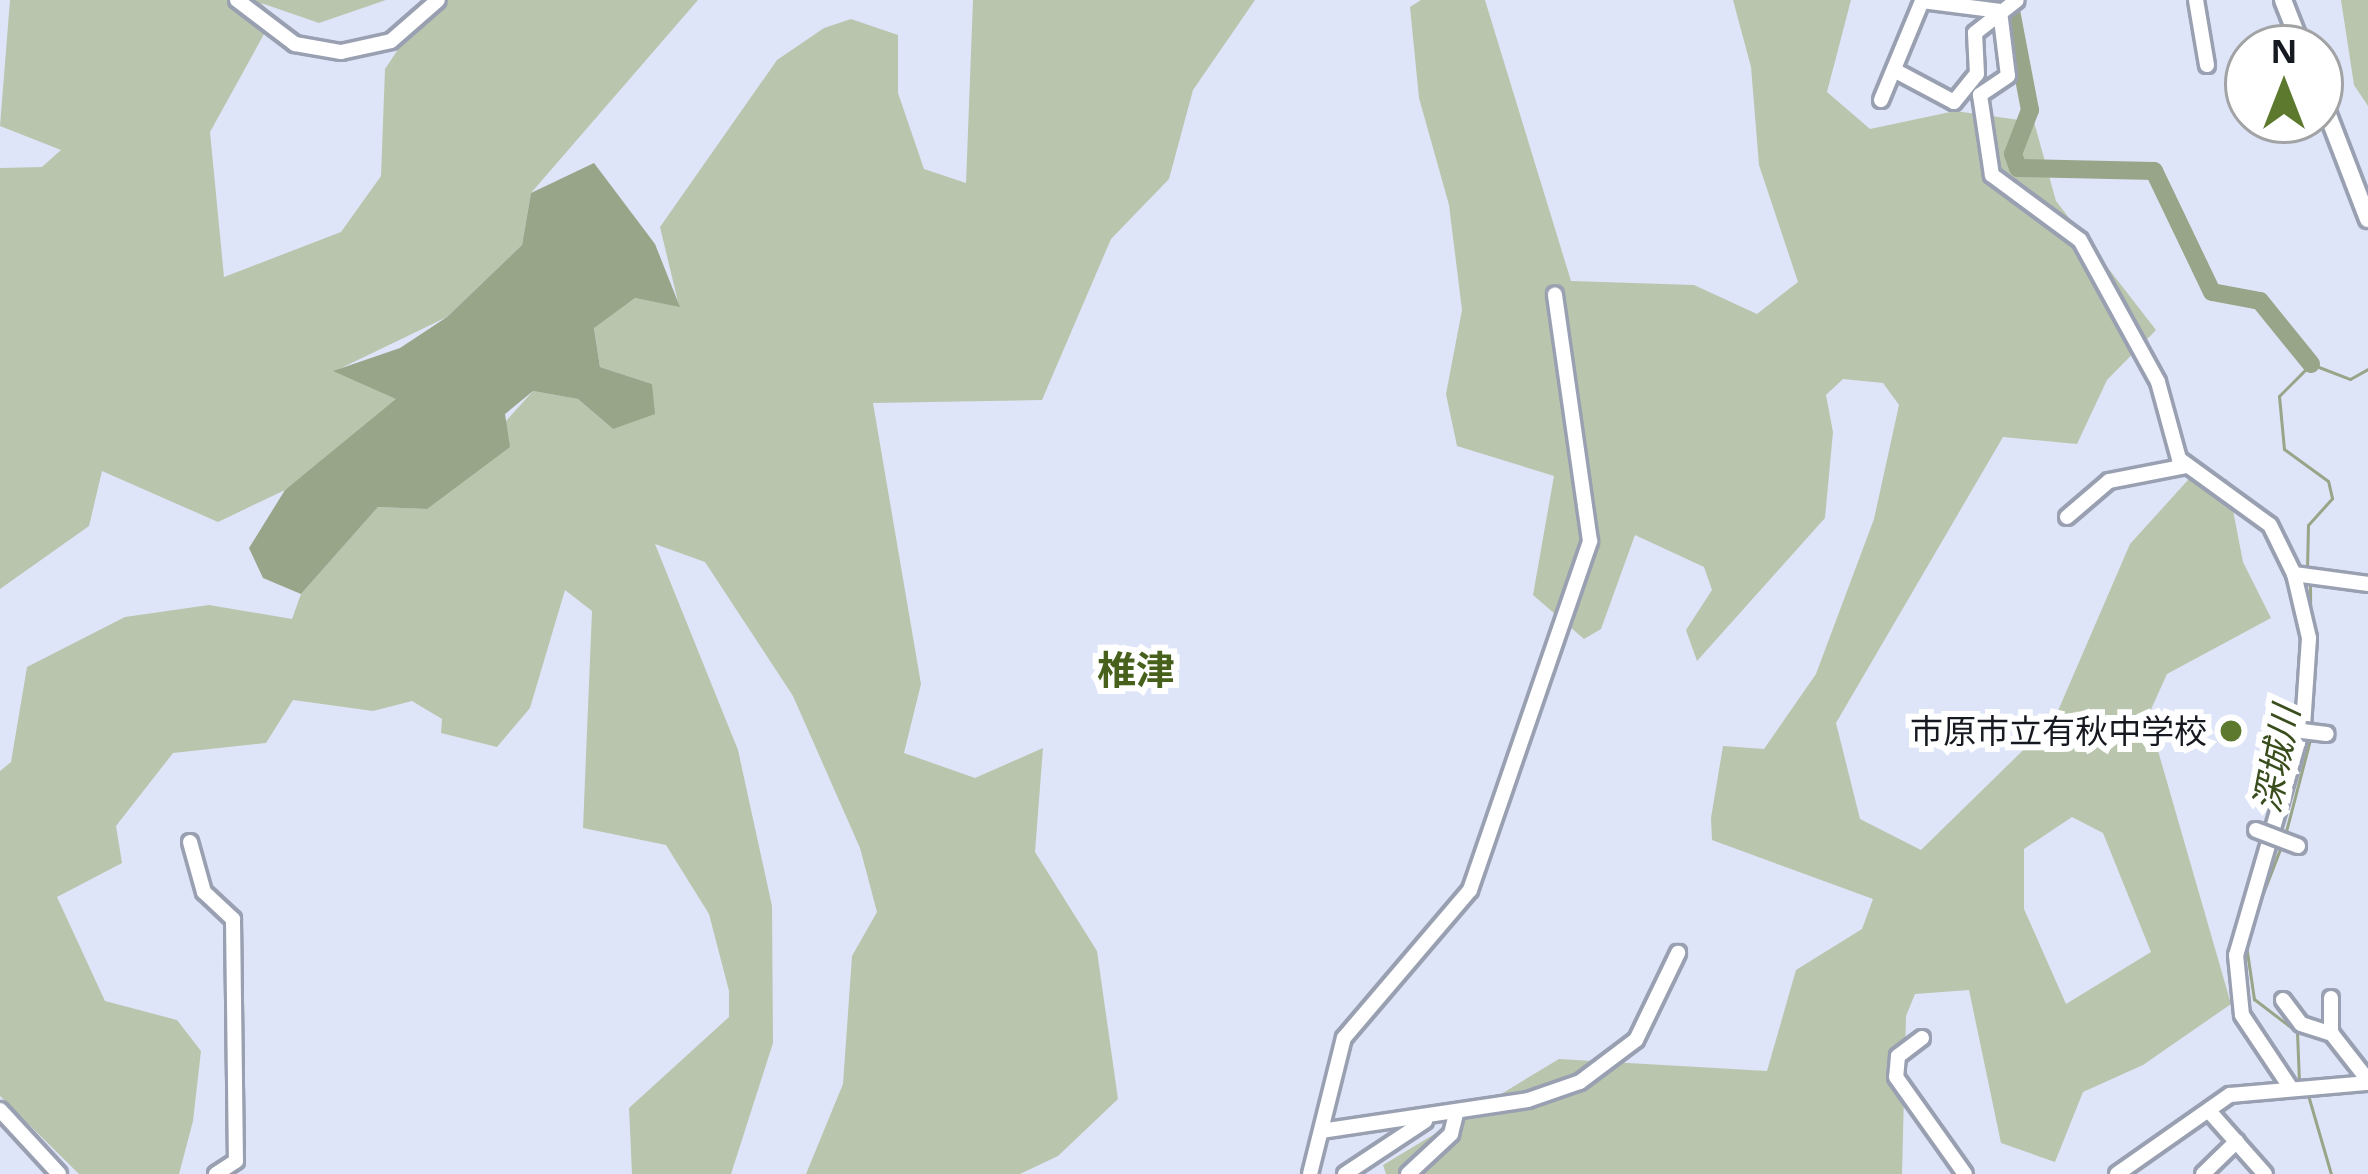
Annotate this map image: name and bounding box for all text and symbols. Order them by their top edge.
north arrow [2224,24,2344,144]
text: N [2271,28,2297,73]
district label: 椎津 [1097,646,1175,692]
water label: 深城川 [2244,702,2308,816]
place label: 市原市立有秋中学校 [1910,711,2207,751]
marker: 市原市立有秋中学校 [2218,718,2244,744]

